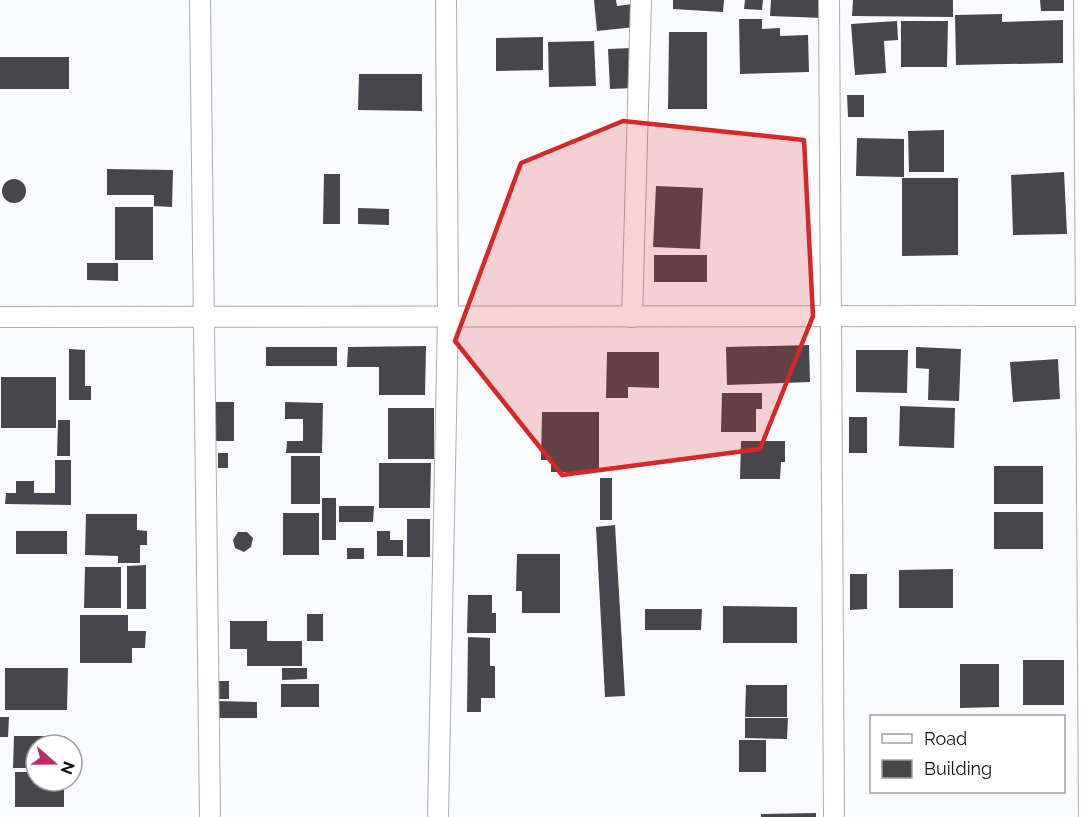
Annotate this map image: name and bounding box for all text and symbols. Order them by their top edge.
legend [870,715,1065,793]
text: Road [924,728,967,749]
north arrow [24,733,84,793]
text: Building [924,758,992,779]
text: N [57,759,79,777]

